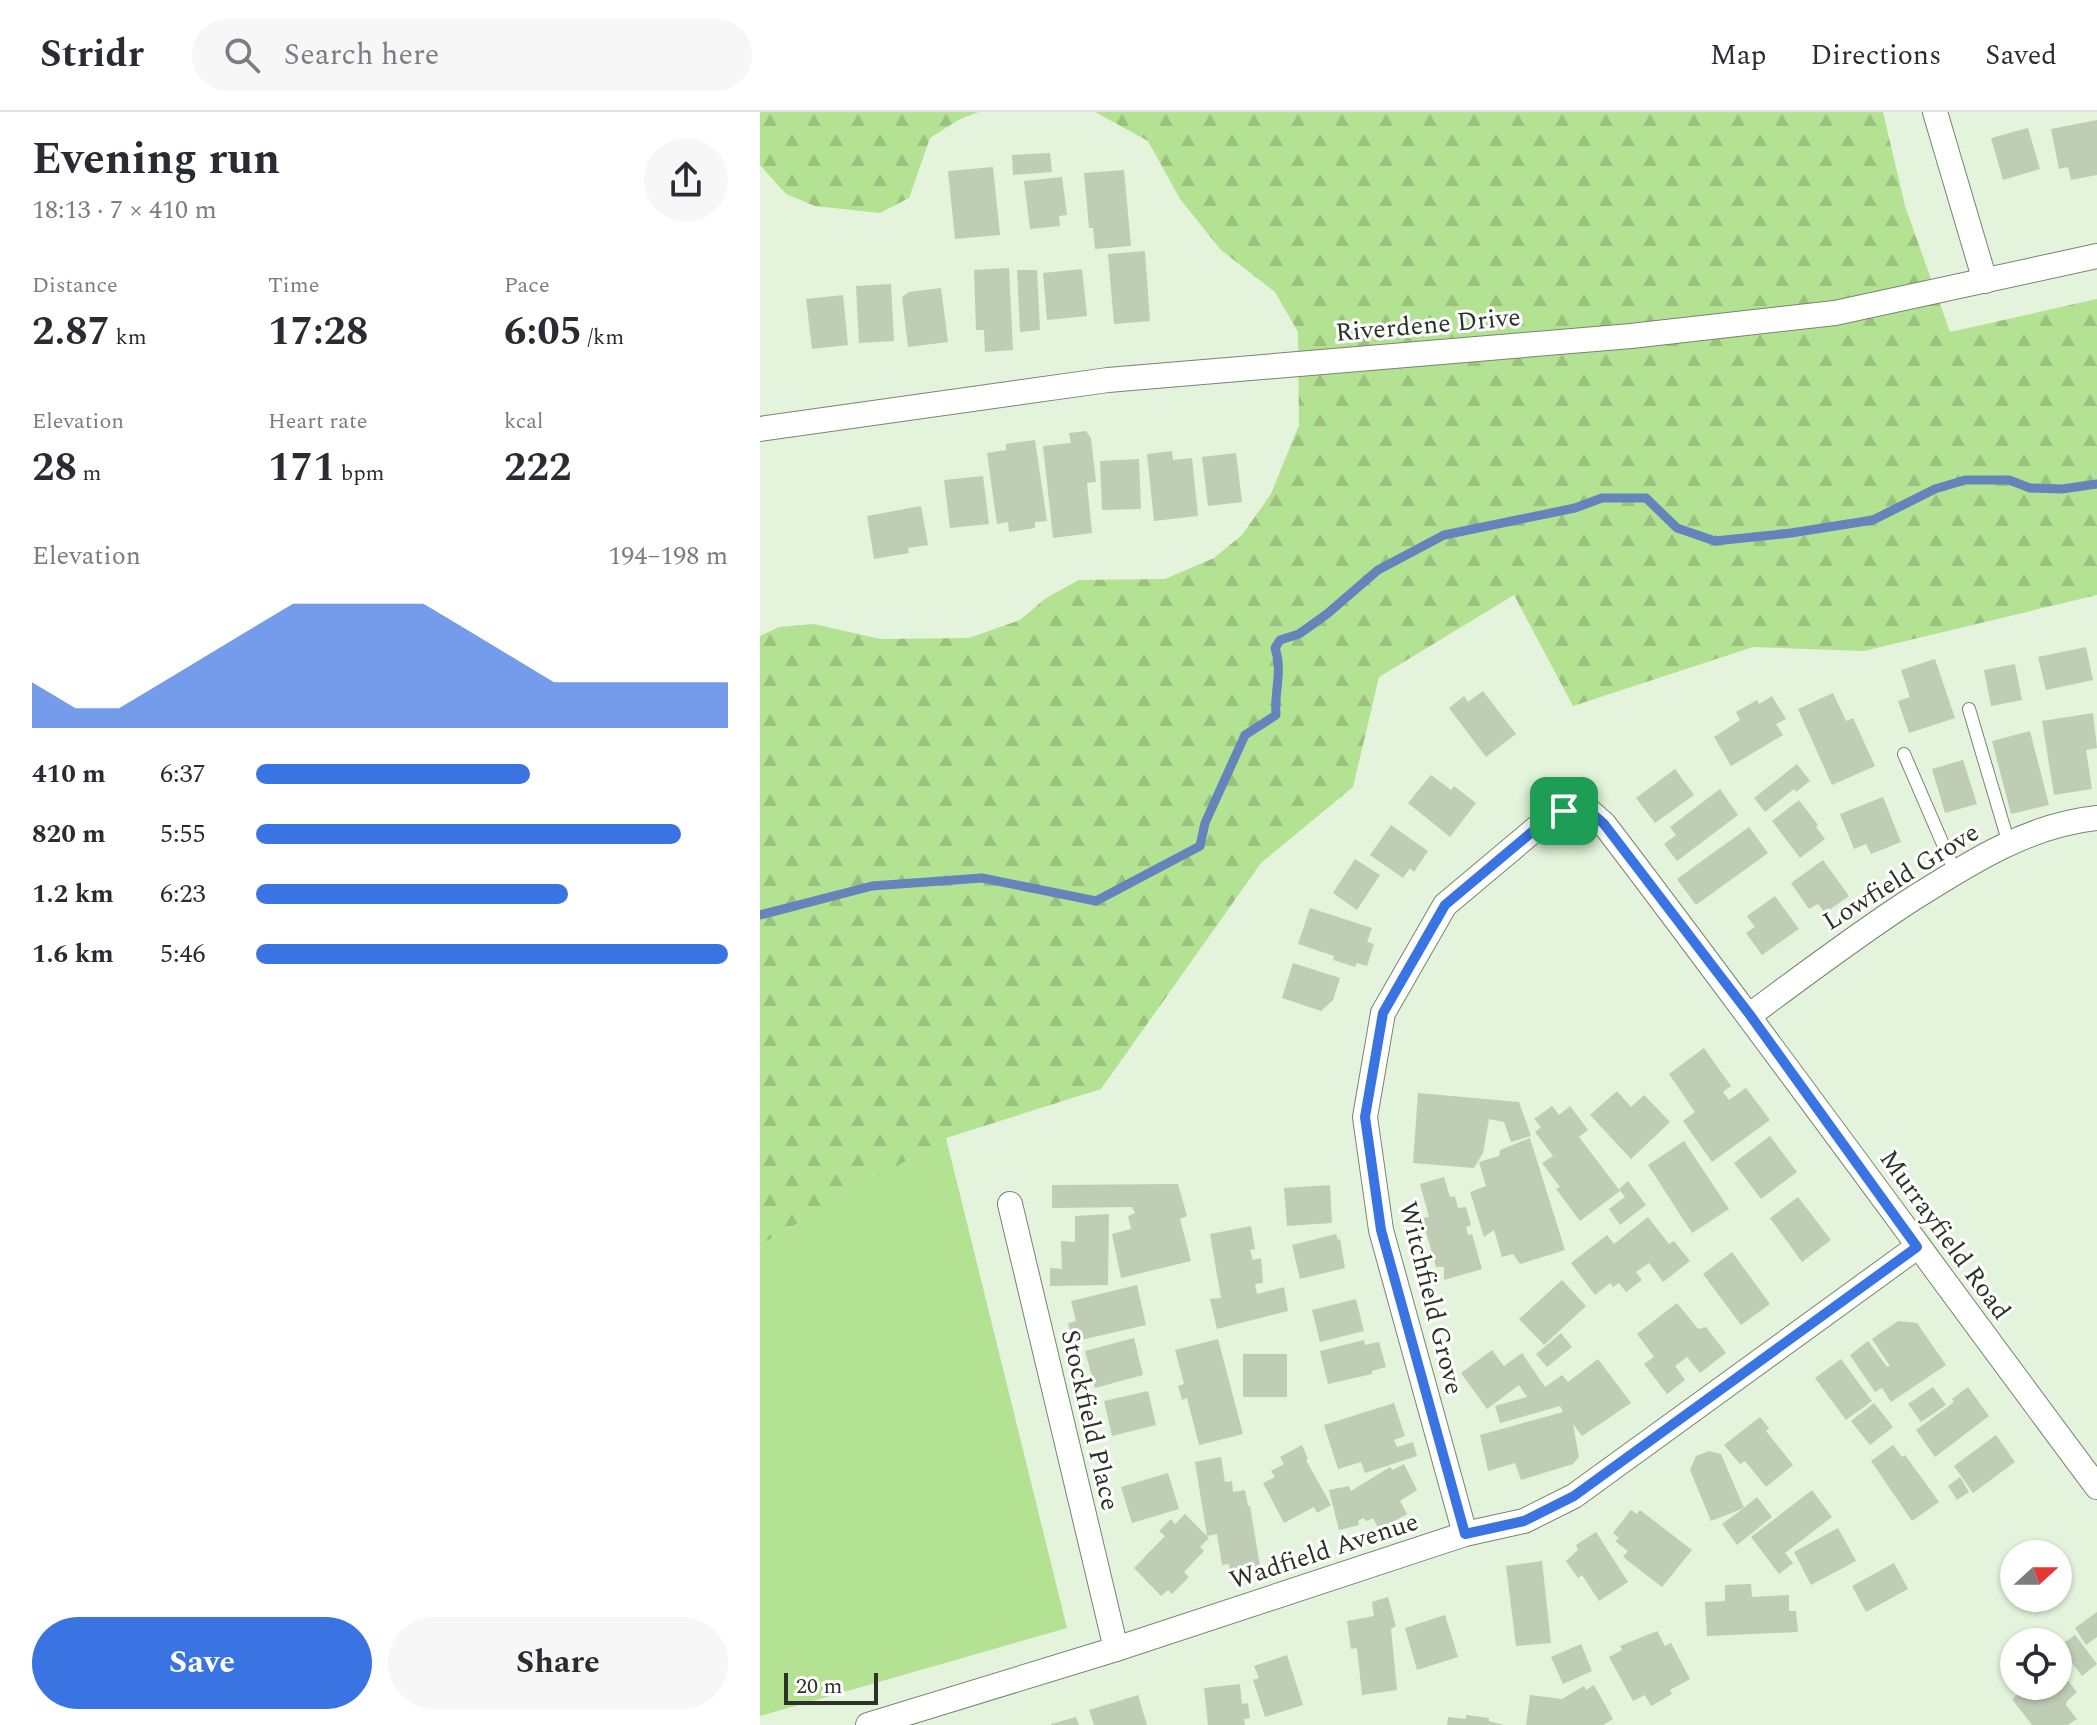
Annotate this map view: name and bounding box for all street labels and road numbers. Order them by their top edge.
street label: Riverdene Drive [1334,297,1522,353]
street label: Lowfield Grove [1815,813,1987,941]
street label: Murrayfield Road [1869,1141,2021,1329]
street label: Witchfield Grove [1388,1197,1474,1399]
street label: Stockfield Place [1050,1326,1130,1514]
street label: Wadfield Avenue [1224,1502,1424,1600]

